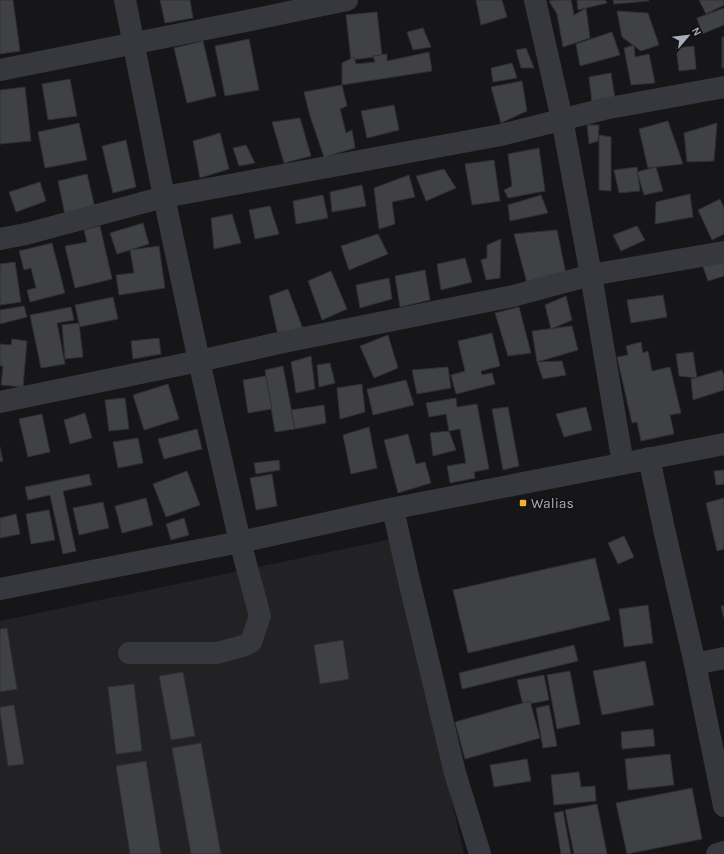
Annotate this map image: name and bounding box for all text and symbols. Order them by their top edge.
north arrow [668,16,708,56]
text: N [689,25,704,38]
place label: Walias [531,495,574,512]
marker: Walias [518,498,528,508]

